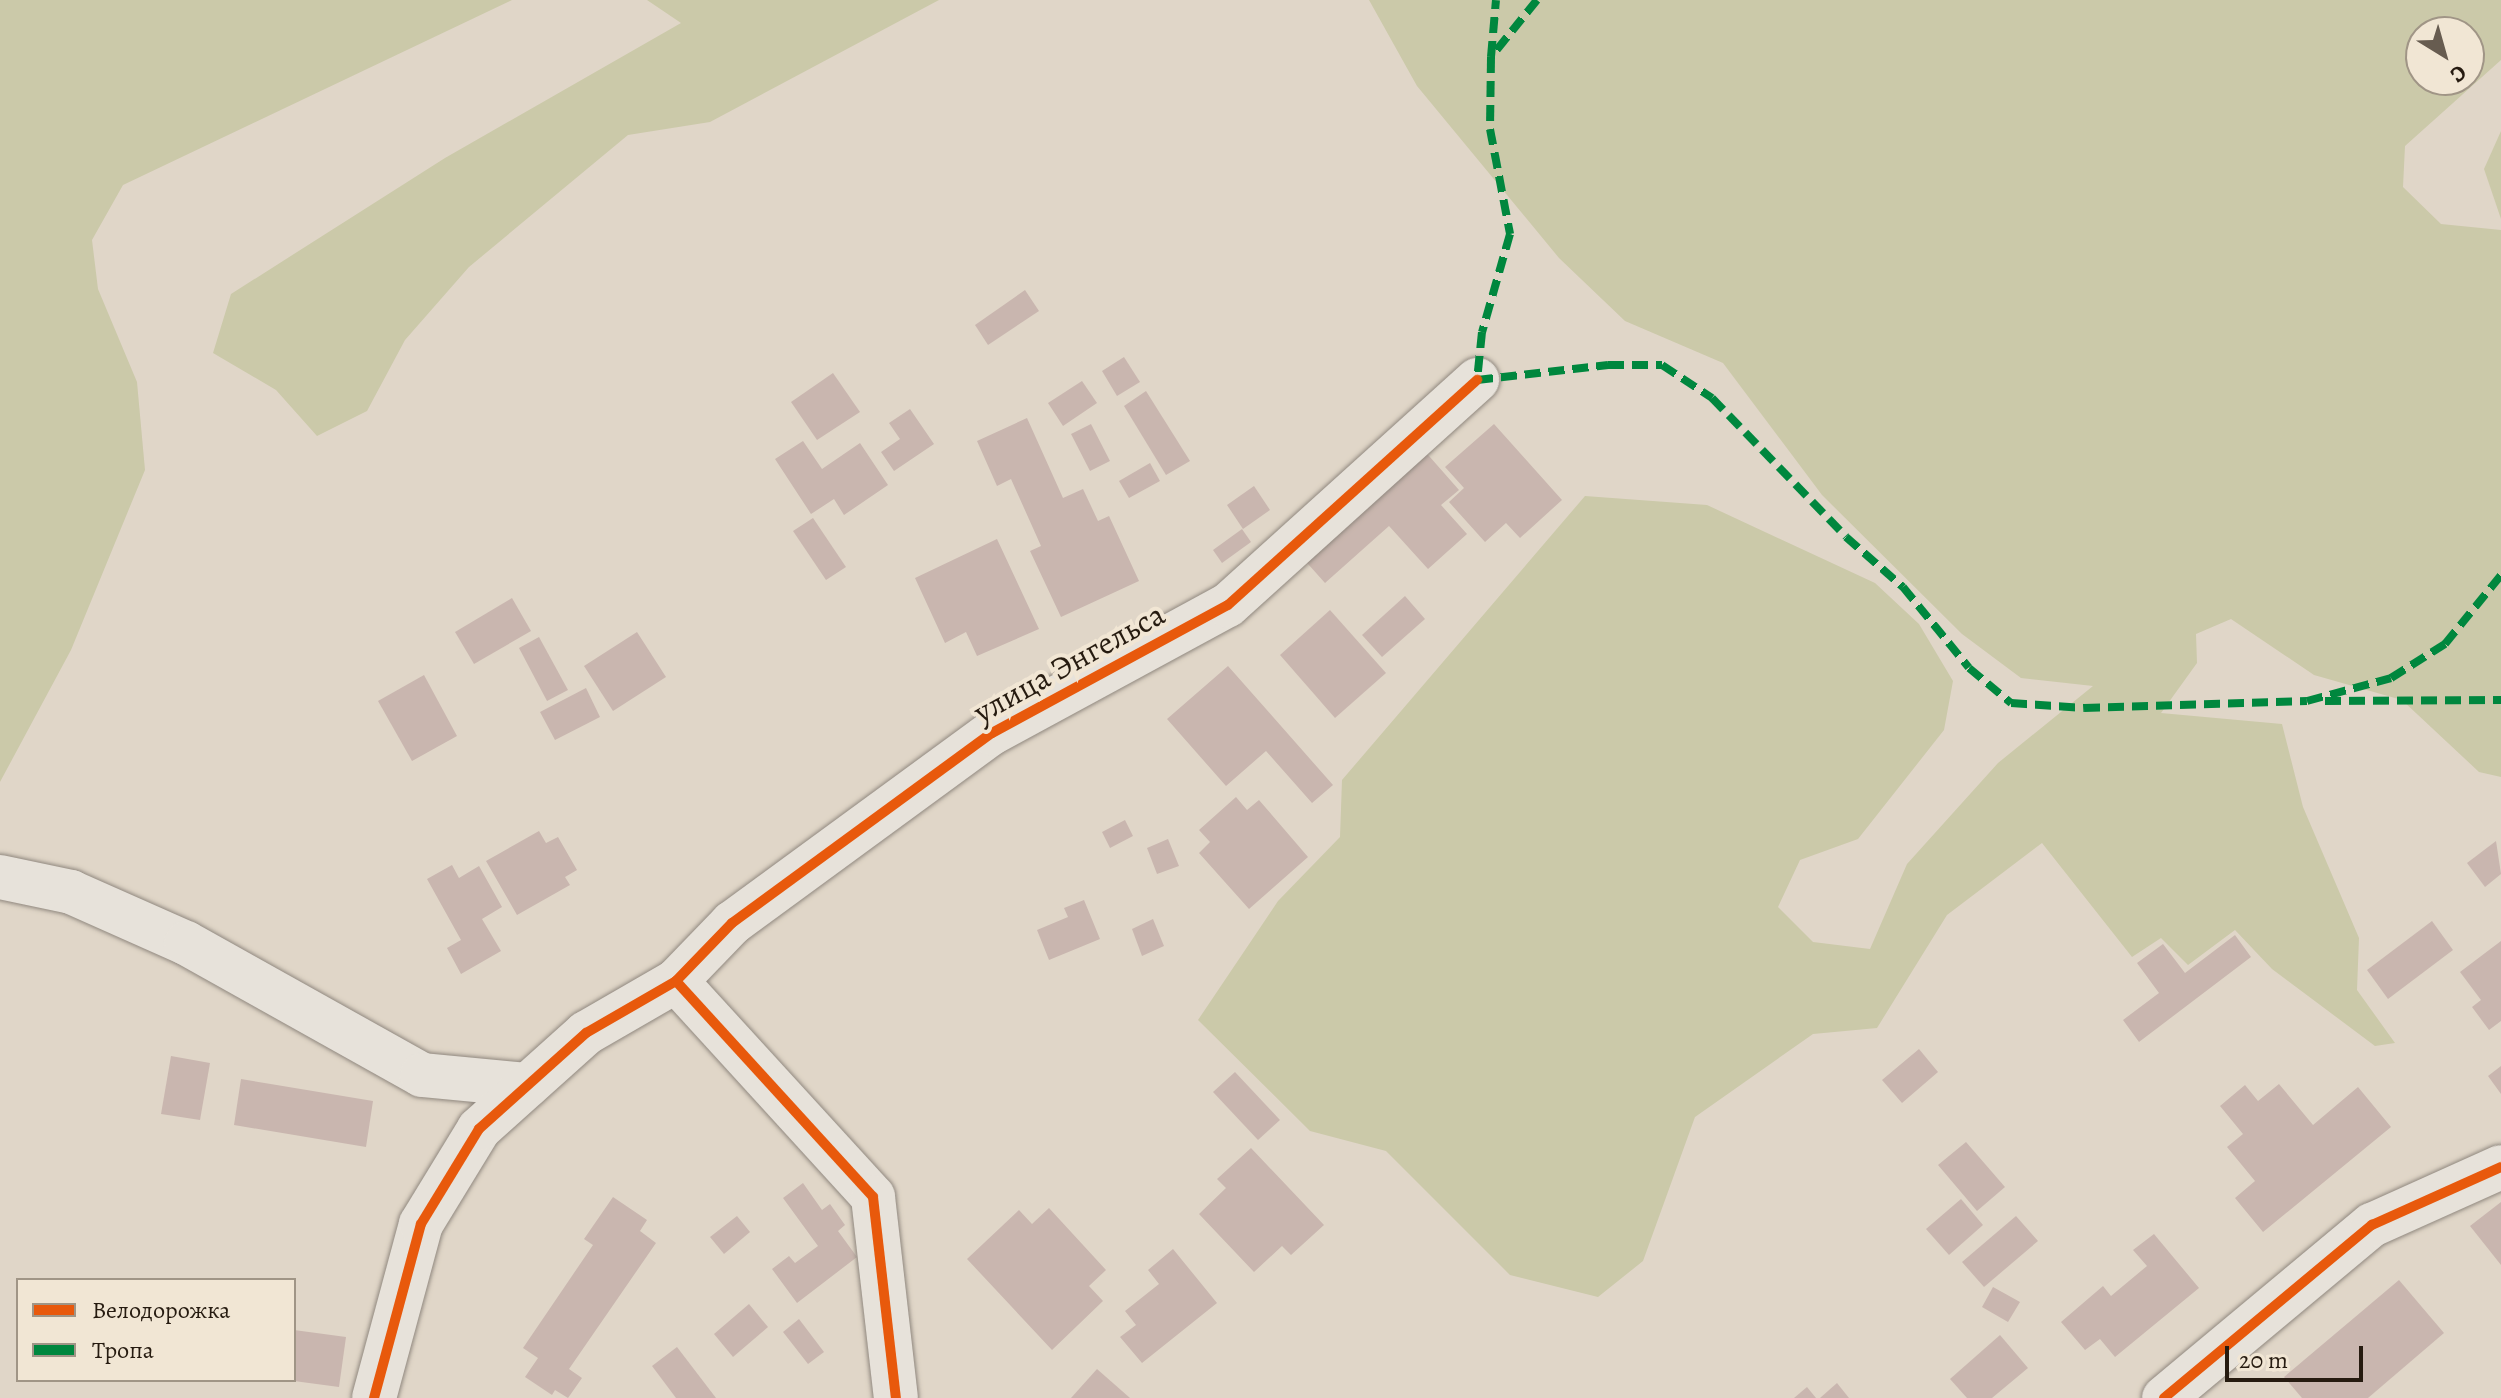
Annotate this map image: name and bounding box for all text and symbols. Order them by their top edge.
north arrow [2405,16,2485,96]
text: С [2444,58,2473,90]
street label: улица Энгельса [967,595,1171,731]
legend [16,1278,296,1382]
text: Велодорожка [92,1294,230,1326]
scale bar [2229,1330,2367,1380]
text: Тропа [92,1334,154,1366]
text: 20 m [2239,1344,2288,1376]

